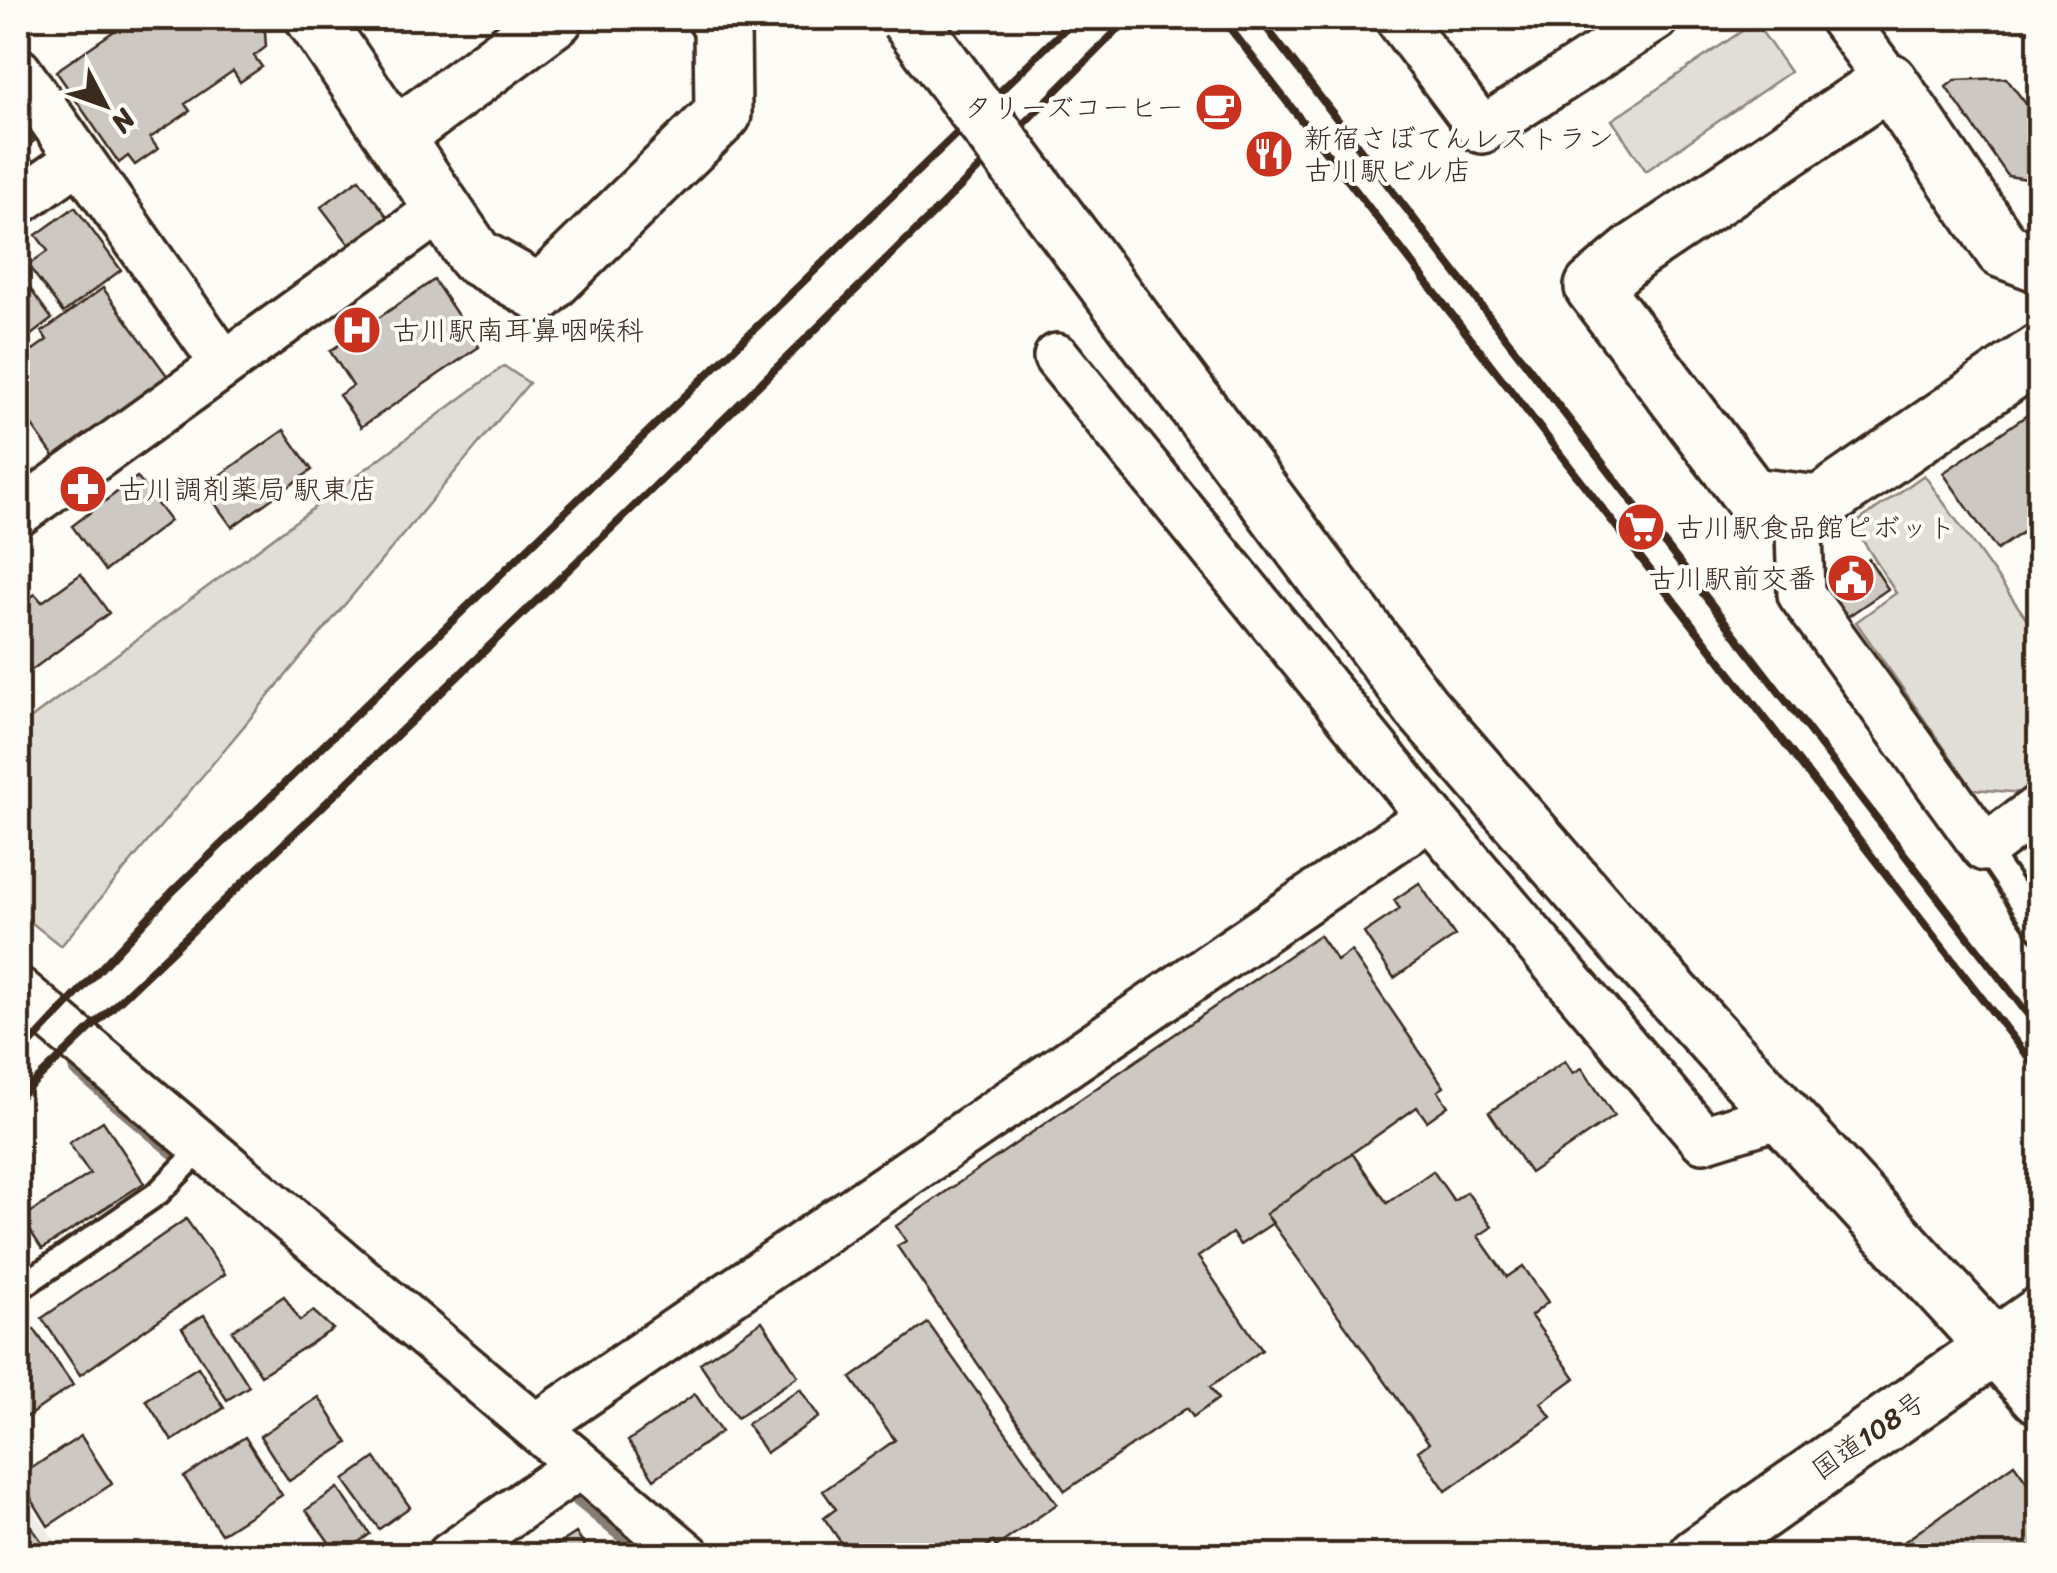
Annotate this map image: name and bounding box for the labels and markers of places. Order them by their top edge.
cafe icon: タリーズコーヒー [1193,81,1245,133]
place label: タリーズコーヒー [964,83,1184,132]
place label: 新宿さぼてんレストラン 古川駅ビル店 [1304,114,1614,195]
restaurant icon: 新宿さぼてんレストラン 古川駅ビル店 [1243,128,1295,180]
hospital icon: 古川駅南耳鼻咽喉科 [331,304,383,356]
place label: 古川駅南耳鼻咽喉科 [392,306,644,355]
pharmacy icon: 古川調剤薬局 駅東店 [57,463,109,515]
place label: 古川調剤薬局 駅東店 [118,465,377,514]
supermarket icon: 古川駅食品館ピボット [1615,501,1667,553]
place label: 古川駅食品館ピボット [1676,503,1956,552]
public building icon: 古川駅前交番 [1825,552,1877,604]
place label: 古川駅前交番 [1648,554,1816,603]

